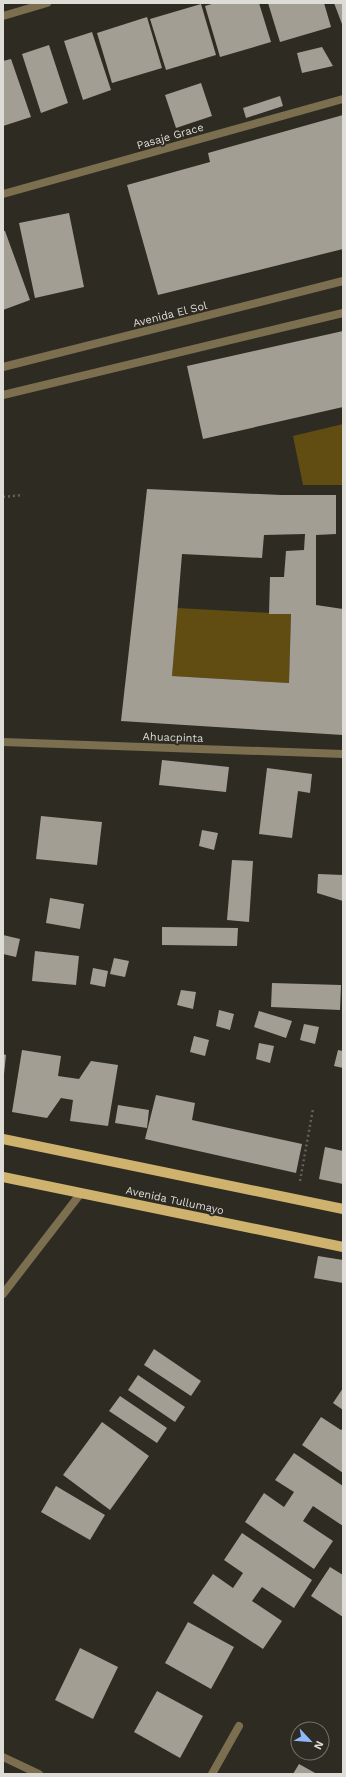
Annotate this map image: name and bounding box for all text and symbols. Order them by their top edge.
street label: Pasaje Grace [135,121,205,152]
street label: Avenida El Sol [132,299,209,330]
street label: Ahuacpinta [142,730,204,745]
street label: Avenida Tullumayo [125,1184,225,1217]
north arrow [290,1721,330,1761]
text: N [311,1739,326,1752]

